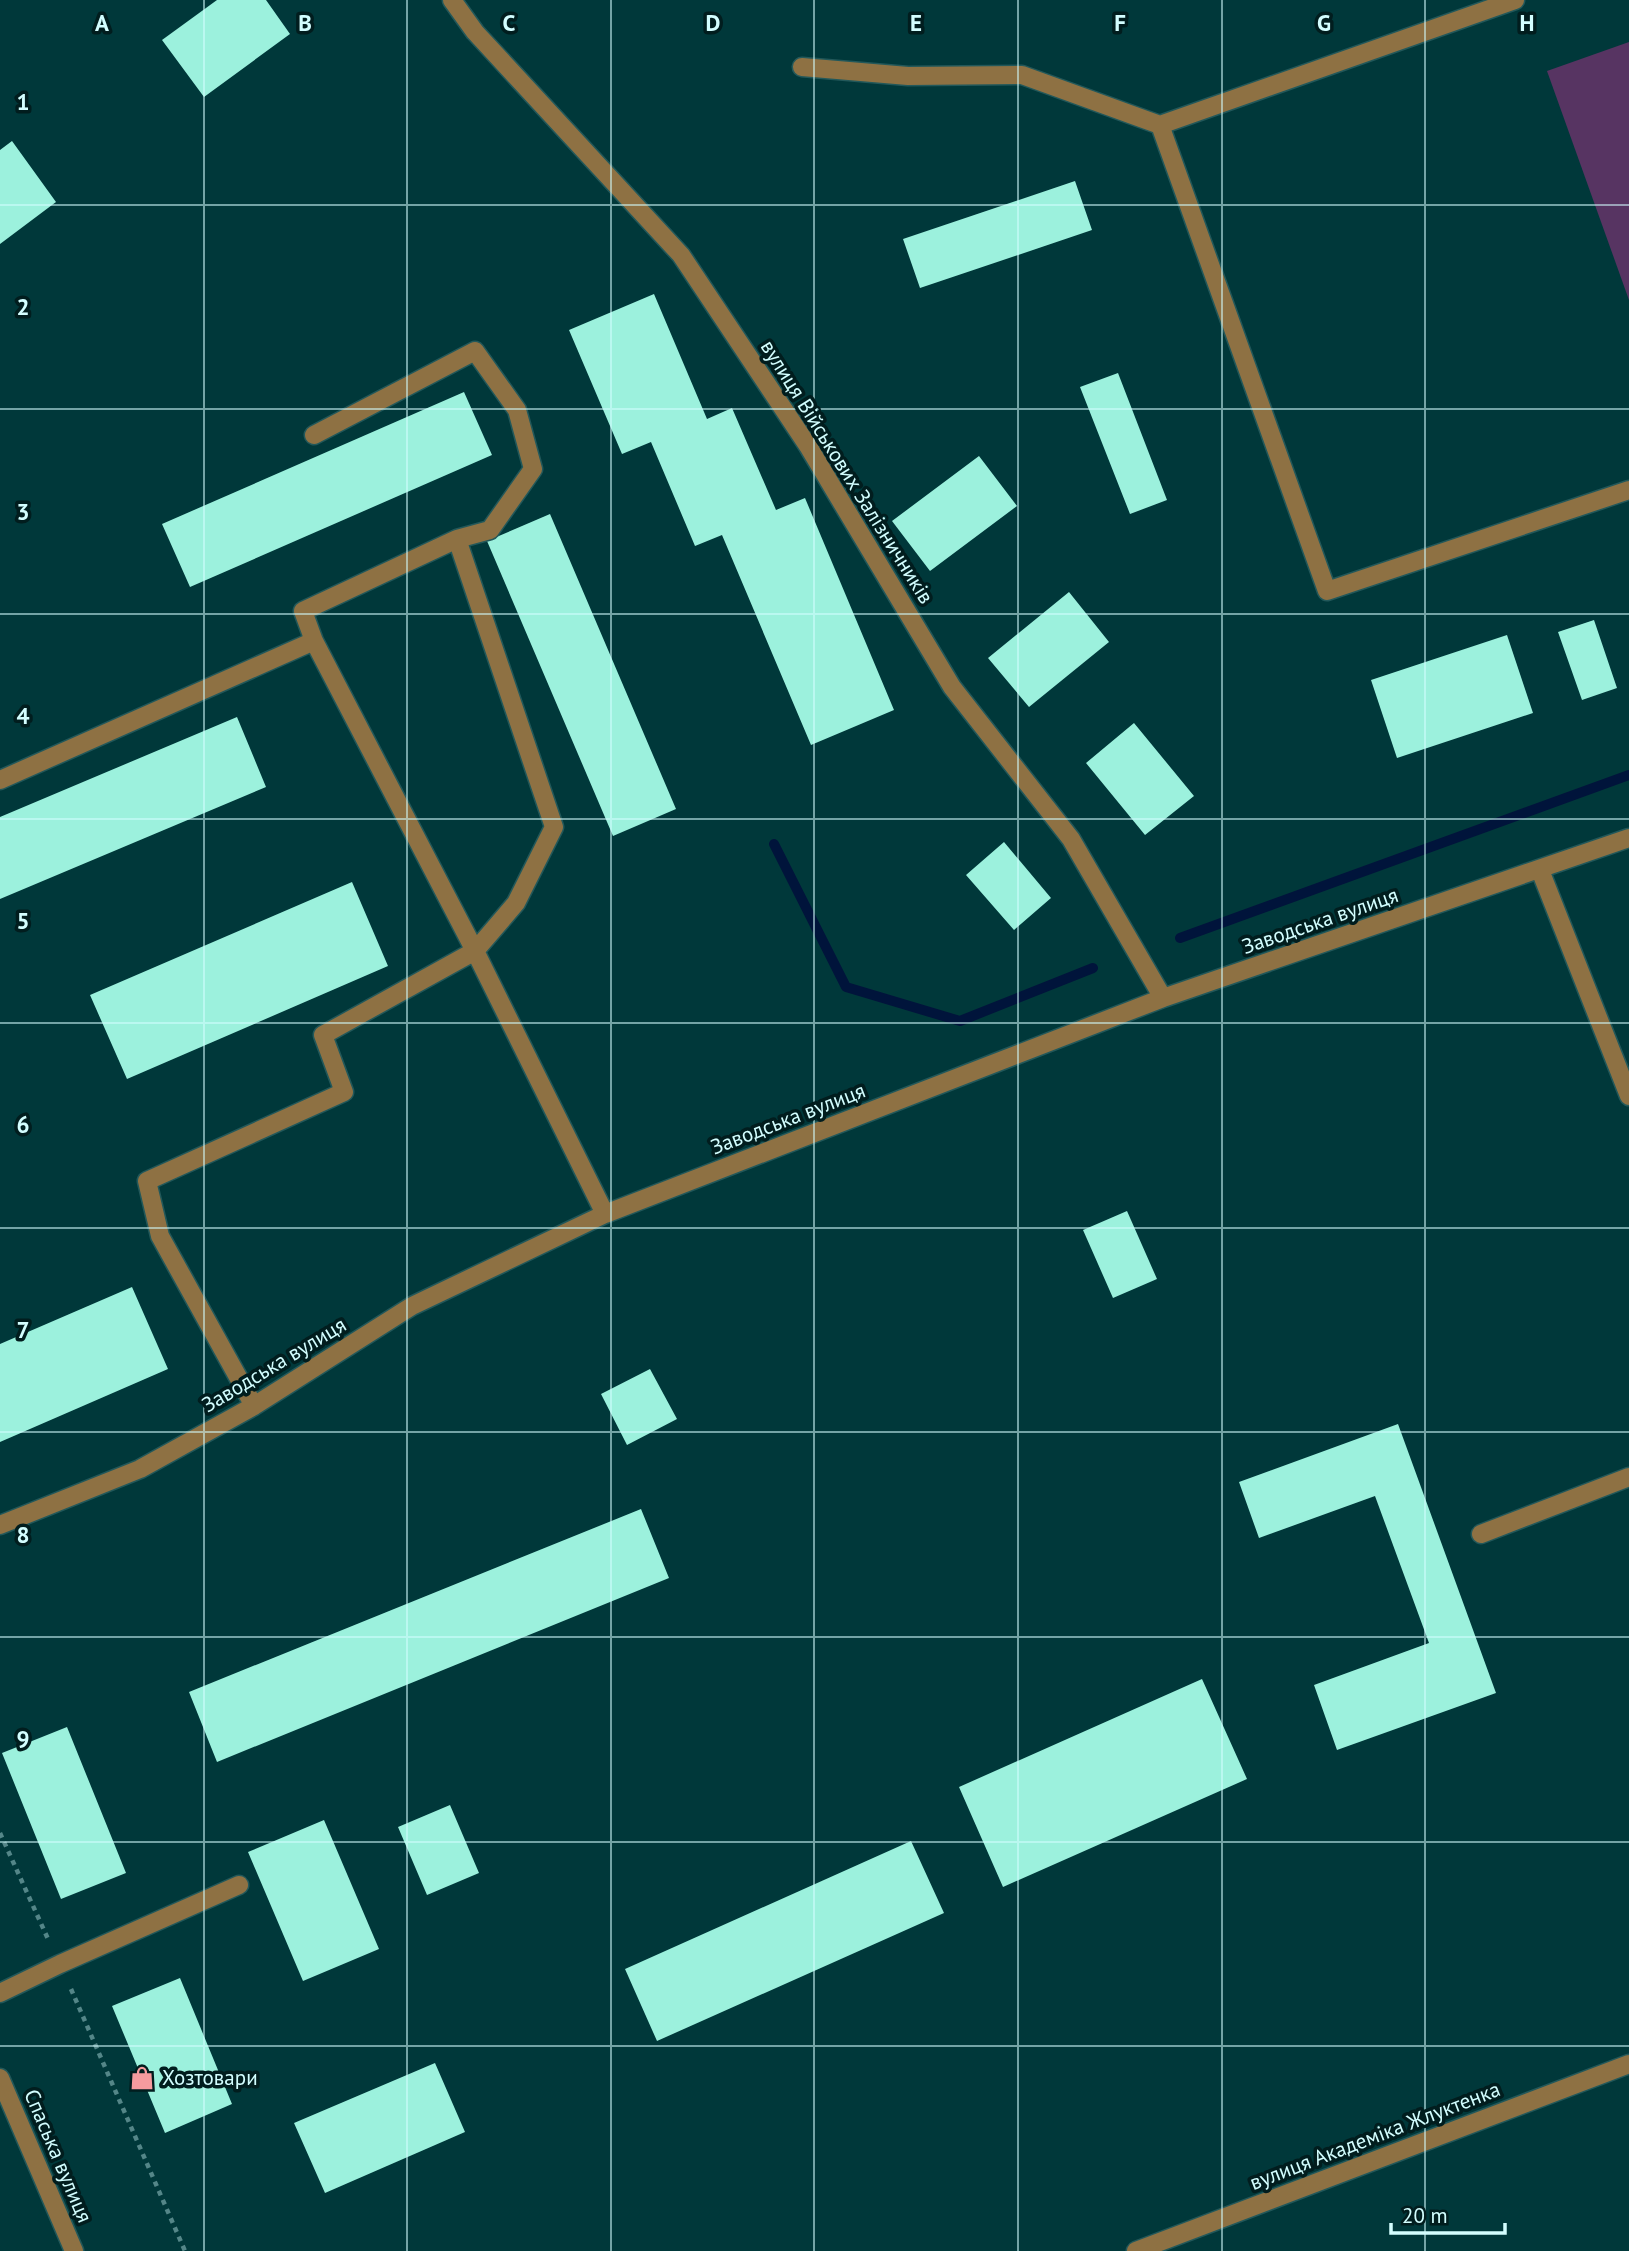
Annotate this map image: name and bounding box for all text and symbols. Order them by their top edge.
text: A [95,8,109,37]
text: B [298,8,312,37]
text: C [503,8,516,37]
text: D [706,8,720,37]
text: E [910,8,922,37]
text: F [1114,8,1126,37]
text: G [1317,8,1331,37]
text: H [1520,8,1534,37]
text: 1 [16,87,30,116]
text: 2 [16,292,30,321]
street label: вулиця Військових Залізничників [755,335,940,609]
text: 3 [16,497,30,526]
text: 4 [16,701,30,730]
street label: Заводська вулиця [1238,881,1402,960]
text: 5 [16,906,30,935]
street label: Заводська вулиця [707,1077,869,1160]
text: 6 [16,1110,30,1139]
street label: Заводська вулиця [197,1311,351,1418]
text: 7 [16,1315,30,1344]
text: 8 [16,1520,30,1549]
text: 9 [16,1724,30,1753]
shop icon: Хозтовари [128,2064,156,2092]
place label: Хозтовари [162,2064,258,2091]
street label: вулиця Академіка Жлуктенка [1246,2075,1504,2196]
street label: Спаська вулиця [18,2085,99,2227]
scale bar [1391,2192,1505,2236]
text: 20 m [1402,2202,1448,2229]

